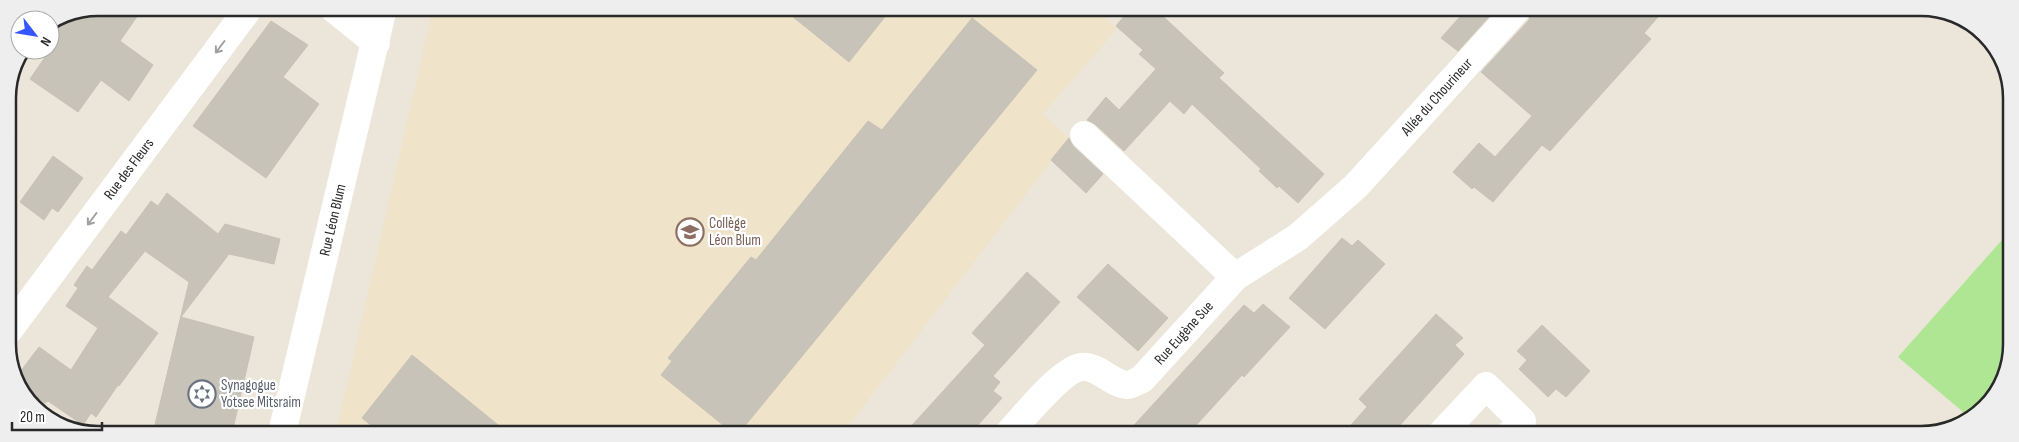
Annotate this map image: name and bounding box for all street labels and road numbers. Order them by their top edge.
street label: Allée du Chourineur [1397,54,1477,140]
street label: Rue des Fleurs [100,135,158,203]
street label: Rue Léon Blum [315,182,351,258]
street label: Rue Eugène Sue [1150,297,1218,369]

